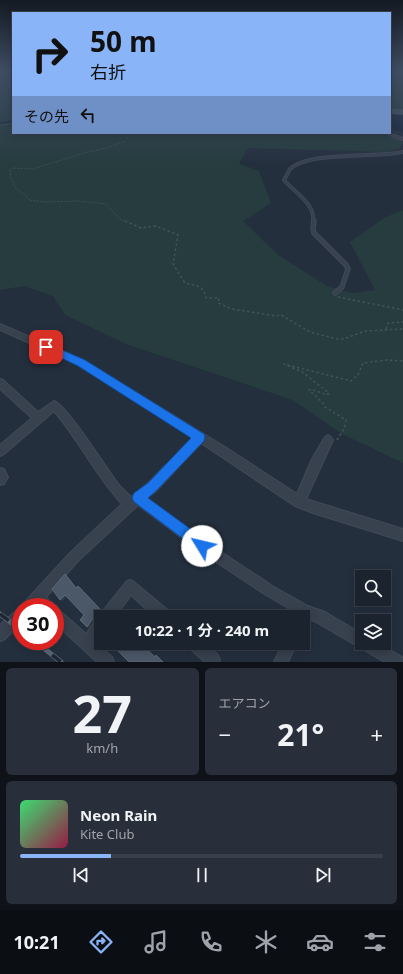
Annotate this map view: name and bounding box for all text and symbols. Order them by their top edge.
text: 50 m [90,22,157,60]
icon: right [24,28,76,80]
text: 右折 [90,60,126,84]
icon: left [77,104,99,126]
text: その先 [24,106,69,126]
pin [29,330,63,364]
icon: arrive [35,336,57,358]
position arrow [181,525,223,567]
map controls [355,570,391,650]
button: search [355,570,391,606]
speed limit sign: 30 [12,598,64,650]
button: layers [355,614,391,650]
text: 10:22 · 1 分 · 240 m [135,620,269,640]
text: 27 [73,677,132,748]
text: エアコン [219,694,271,712]
text: 21° [277,714,324,755]
text: − [219,719,231,749]
text: + [370,719,383,749]
text: km/h [86,739,118,757]
text: Neon Rain [80,805,157,825]
text: Kite Club [80,825,134,843]
icon: previous [70,864,92,886]
icon: pause [191,864,213,886]
icon: next [312,864,334,886]
icon: directions [87,928,115,956]
icon: music [142,928,170,956]
icon: phone [197,928,225,956]
icon: climate [252,928,280,956]
icon: car [306,928,334,956]
icon: filters [361,928,389,956]
text: 10:21 [13,930,60,954]

